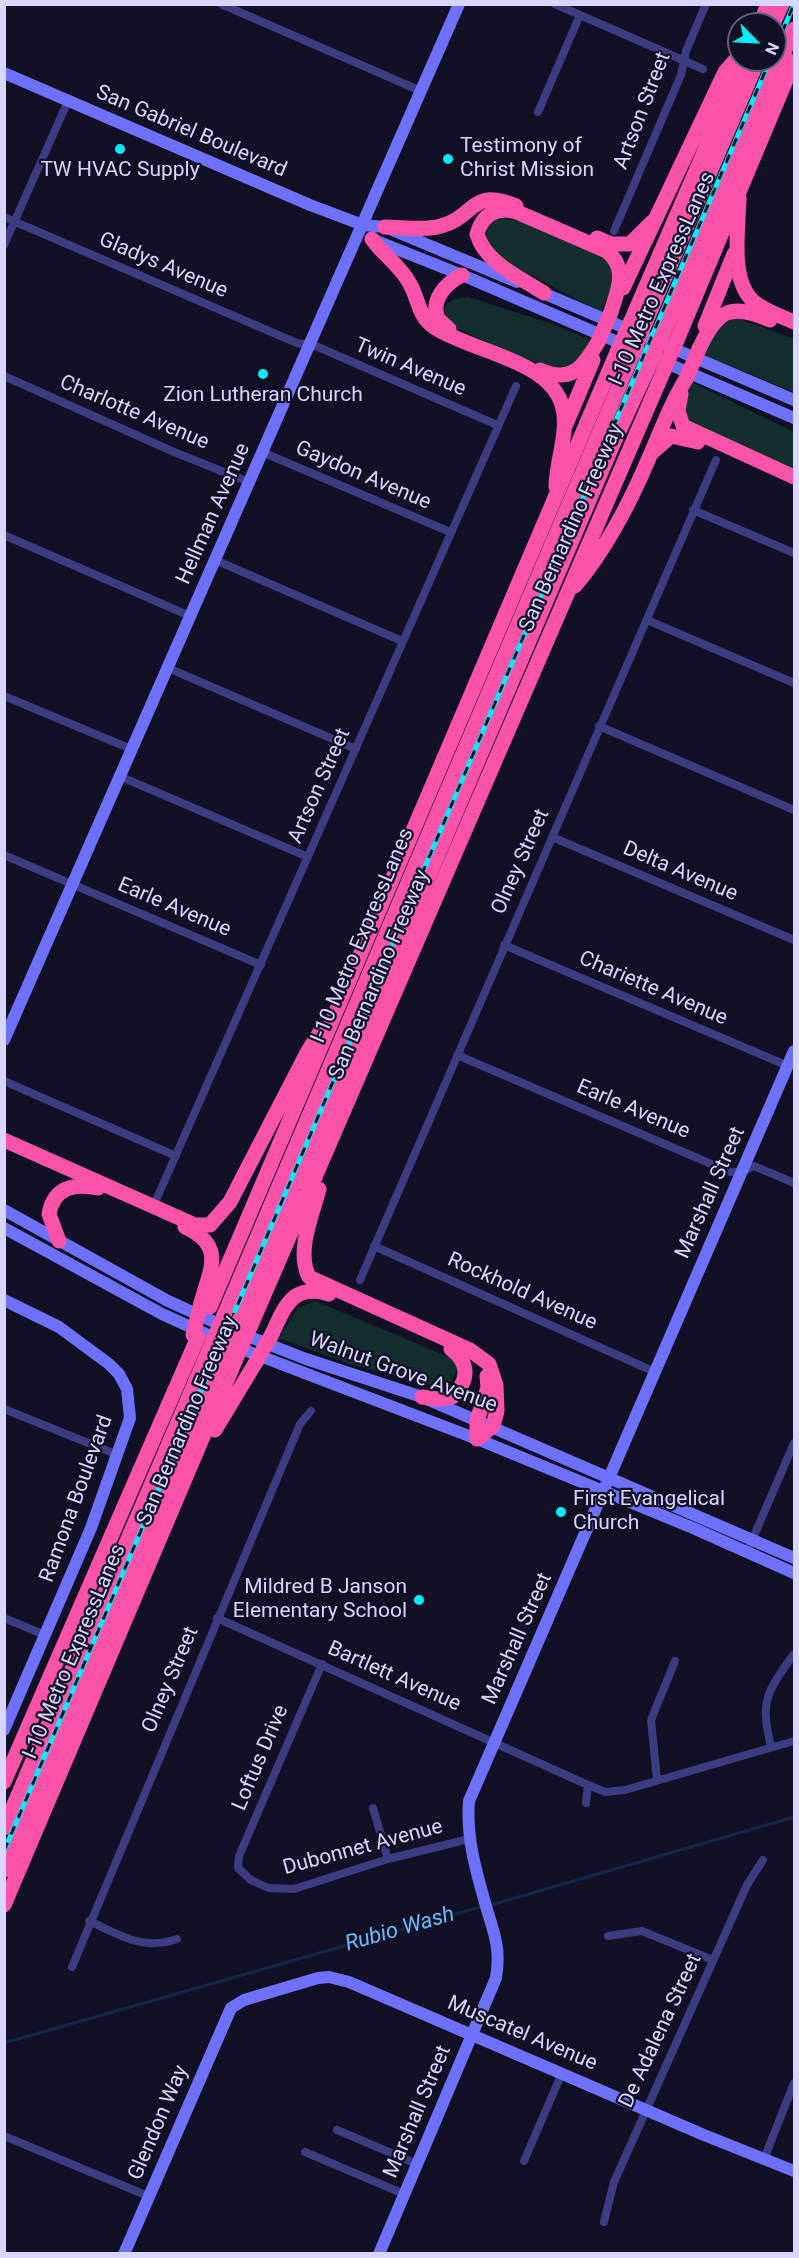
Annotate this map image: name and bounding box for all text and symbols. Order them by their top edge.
north arrow [727,12,787,72]
text: N [761,40,783,58]
street label: Artson Street [609,49,677,173]
street label: San Gabriel Boulevard [92,80,290,184]
place label: Testimony of Christ Mission [460,134,594,184]
marker: TW HVAC Supply [113,142,127,156]
marker: Testimony of Christ Mission [441,152,455,166]
place label: TW HVAC Supply [40,158,200,184]
street label: I-10 Metro ExpressLanes [605,168,721,390]
street label: Gladys Avenue [95,228,231,304]
street label: Twin Avenue [351,333,469,403]
marker: Zion Lutheran Church [256,367,270,381]
street label: Charlotte Avenue [56,370,212,456]
place label: Zion Lutheran Church [163,383,363,409]
street label: San Bernardino Freeway [515,420,629,636]
street label: Gaydon Avenue [291,436,435,516]
street label: Hellman Avenue [172,440,256,588]
street label: Artson Street [283,725,357,847]
street label: Olney Street [487,805,555,919]
street label: I-10 Metro ExpressLanes [306,825,420,1047]
street label: Delta Avenue [619,837,741,907]
street label: San Bernardino Freeway [324,866,436,1084]
street label: Earle Avenue [114,873,234,943]
street label: Chariette Avenue [575,946,731,1032]
street label: Earle Avenue [573,1075,693,1145]
street label: Marshall Street [671,1123,751,1263]
street label: Rockhold Avenue [443,1248,601,1336]
street label: San Bernardino Freeway [132,1312,244,1530]
street label: Walnut Grove Avenue [306,1327,500,1419]
street label: Ramona Boulevard [35,1412,119,1586]
place label: First Evangelical Church [573,1487,725,1537]
marker: First Evangelical Church [554,1505,568,1519]
street label: I-10 Metro ExpressLanes [18,1541,132,1763]
street label: Marshall Street [478,1569,558,1709]
place label: Mildred B Janson Elementary School [233,1575,407,1625]
marker: Mildred B Janson Elementary School [412,1593,426,1607]
street label: Olney Street [137,1623,205,1737]
street label: Bartlett Avenue [324,1636,464,1718]
street label: Loftus Drive [227,1701,295,1815]
street label: Dubonnet Avenue [280,1815,446,1881]
water label: Rubio Wash [342,1902,458,1958]
street label: De Adalena Street [614,1950,708,2112]
street label: Muscatel Avenue [443,1991,601,2077]
street label: Marshall Street [379,2042,457,2182]
street label: Glendon Way [124,2062,194,2184]

